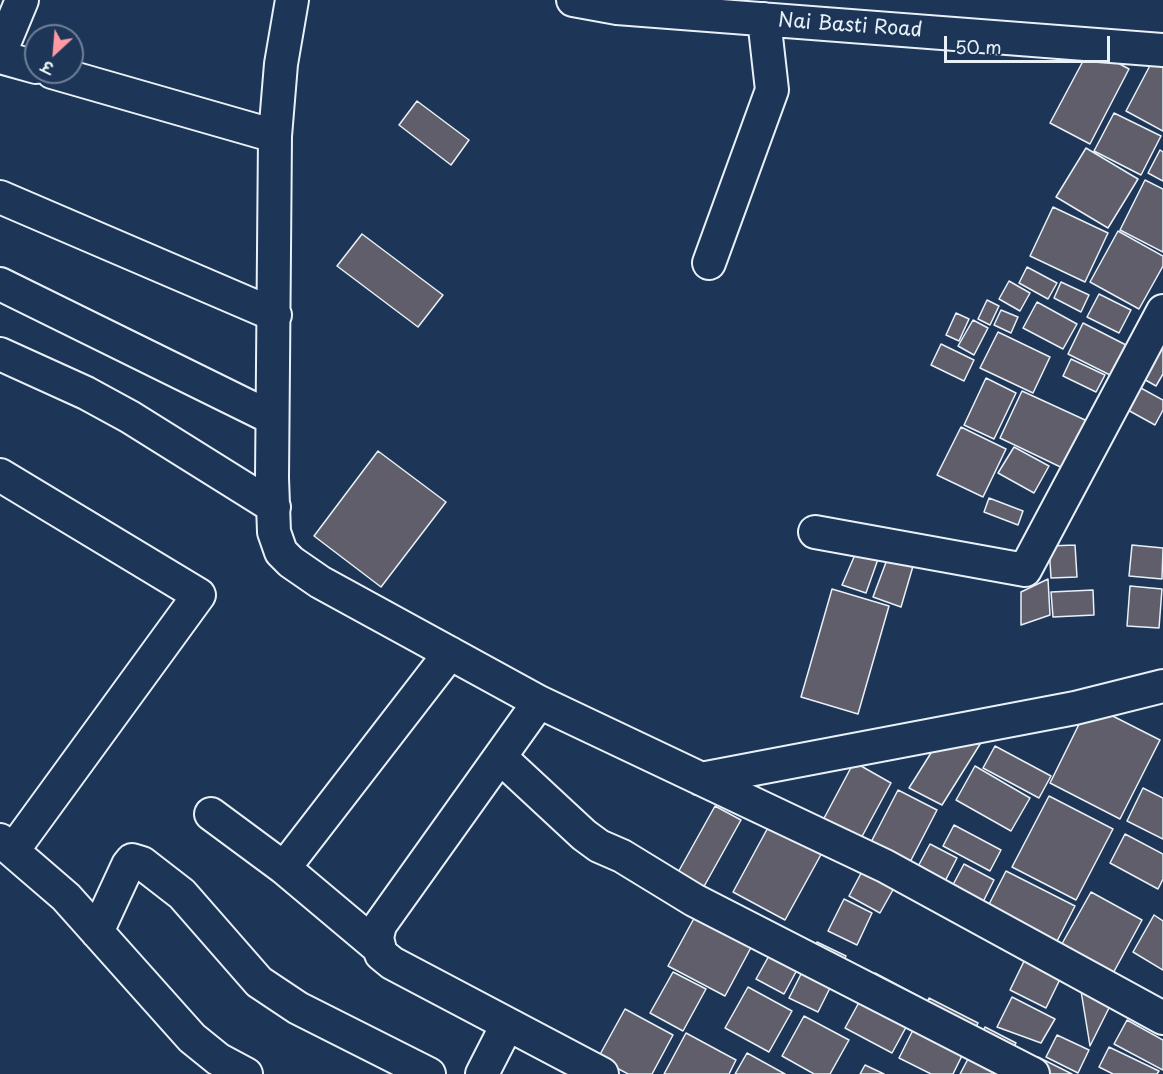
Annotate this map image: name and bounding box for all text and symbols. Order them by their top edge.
street label: Nai Basti Road [777,9,923,43]
north arrow [24,24,84,84]
scale bar [947,24,1114,62]
text: 50 m [955,33,1002,60]
text: उ [37,55,57,82]

